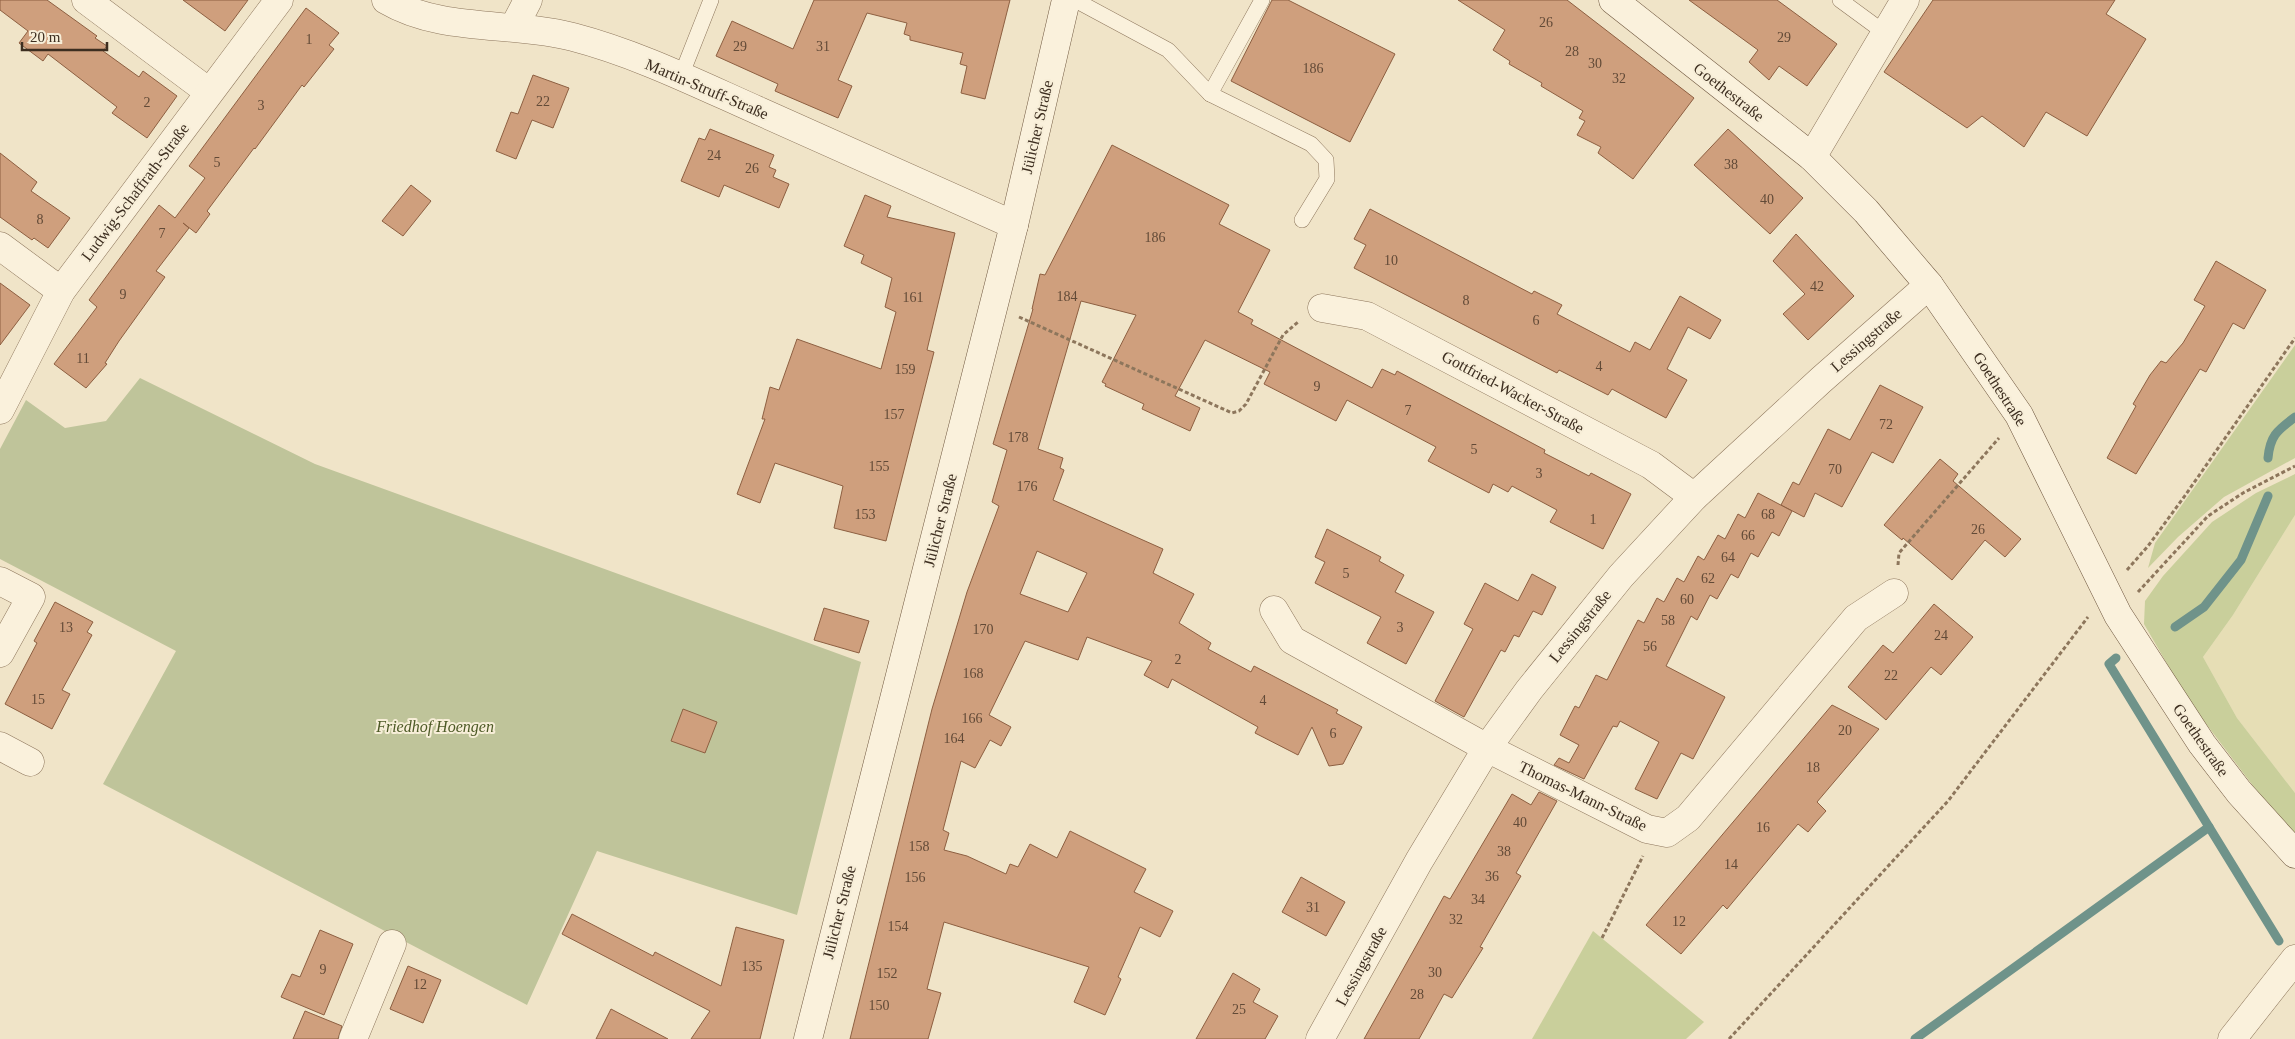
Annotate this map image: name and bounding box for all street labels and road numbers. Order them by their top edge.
street label: Martin-Struff-Straße [643,55,771,123]
street label: Goethestraße [1691,59,1767,125]
street label: Jülicher Straße [1018,79,1056,175]
street label: Ludwig-Schaffrath-Straße [78,120,193,265]
street label: Lessingstraße [1827,305,1905,376]
street label: Gottfried-Wacker-Straße [1439,347,1587,437]
street label: Goethestraße [1970,349,2030,429]
street label: Jülicher Straße [920,472,960,568]
street label: Lessingstraße [1546,586,1615,666]
street label: Goethestraße [2170,701,2232,779]
street label: Thomas-Mann-Straße [1516,758,1650,834]
street label: Jülicher Straße [819,864,859,960]
street label: Lessingstraße [1332,923,1391,1009]

